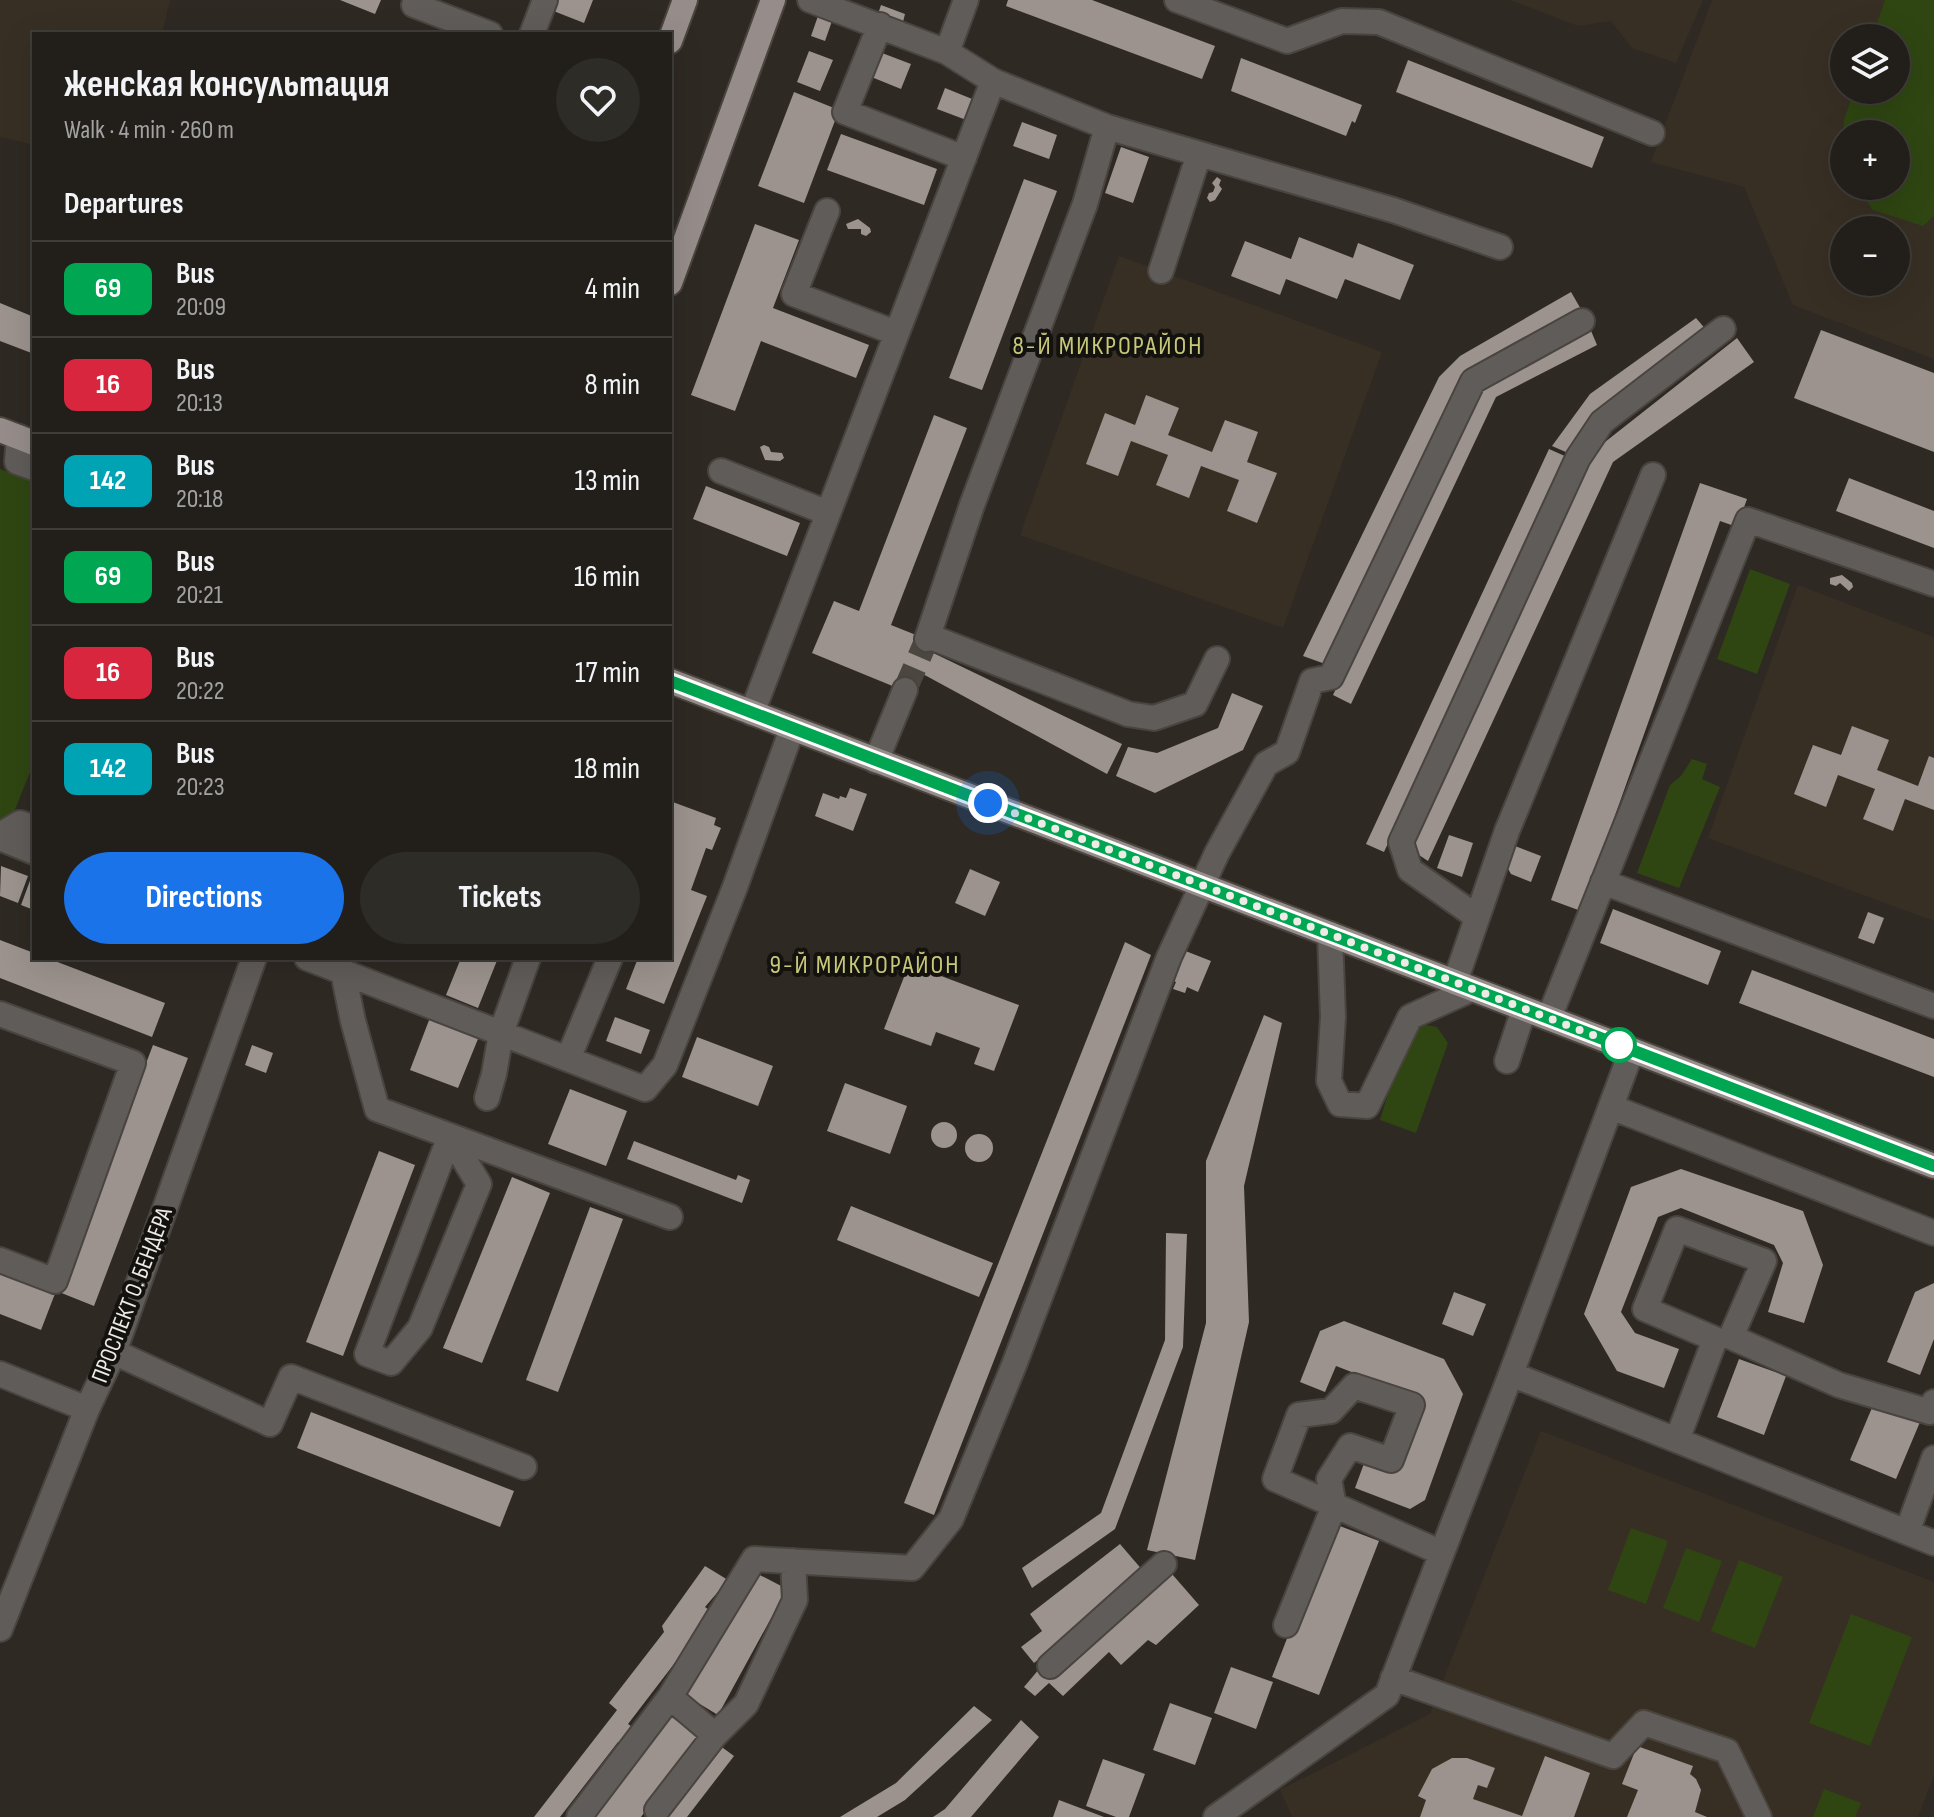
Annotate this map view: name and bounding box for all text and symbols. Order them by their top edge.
map controls [1830,24,1910,296]
button: layers [1830,24,1910,104]
button: heart [556,58,640,142]
text: женская консультация [64,62,390,107]
text: Walk · 4 min · 260 m [64,115,234,146]
button: + [1830,120,1910,200]
text: Departures [64,186,184,222]
button: − [1830,216,1910,296]
text: Bus [176,256,215,292]
text: 4 min [585,271,640,307]
text: 69 [95,272,121,305]
text: 20:09 [176,292,226,323]
district label: 8-Й МИКРОРАЙОН [1012,331,1204,362]
text: Bus [176,352,215,388]
text: 8 min [584,367,640,403]
text: 16 [96,368,120,401]
text: 20:13 [176,388,223,419]
text: Bus [176,448,215,484]
text: 13 min [574,463,640,499]
text: 142 [90,464,126,497]
text: 20:18 [176,484,223,515]
text: Bus [176,544,215,580]
text: 16 min [574,559,640,595]
text: 69 [95,560,121,593]
text: 20:21 [176,580,223,611]
text: Bus [176,640,215,676]
text: 17 min [575,655,640,691]
text: 16 [96,656,120,689]
text: 20:22 [176,676,224,707]
text: Bus [176,736,215,772]
text: 18 min [574,751,640,787]
text: 142 [90,752,126,785]
text: 20:23 [176,772,225,803]
your location [968,783,1008,823]
button: Directions [64,852,344,944]
button: Tickets [360,852,640,944]
district label: 9-Й МИКРОРАЙОН [769,950,961,981]
unlabelled marker [1602,1028,1636,1062]
street label: ПРОСПЕКТ О. БЕНДЕРА [85,1203,179,1387]

